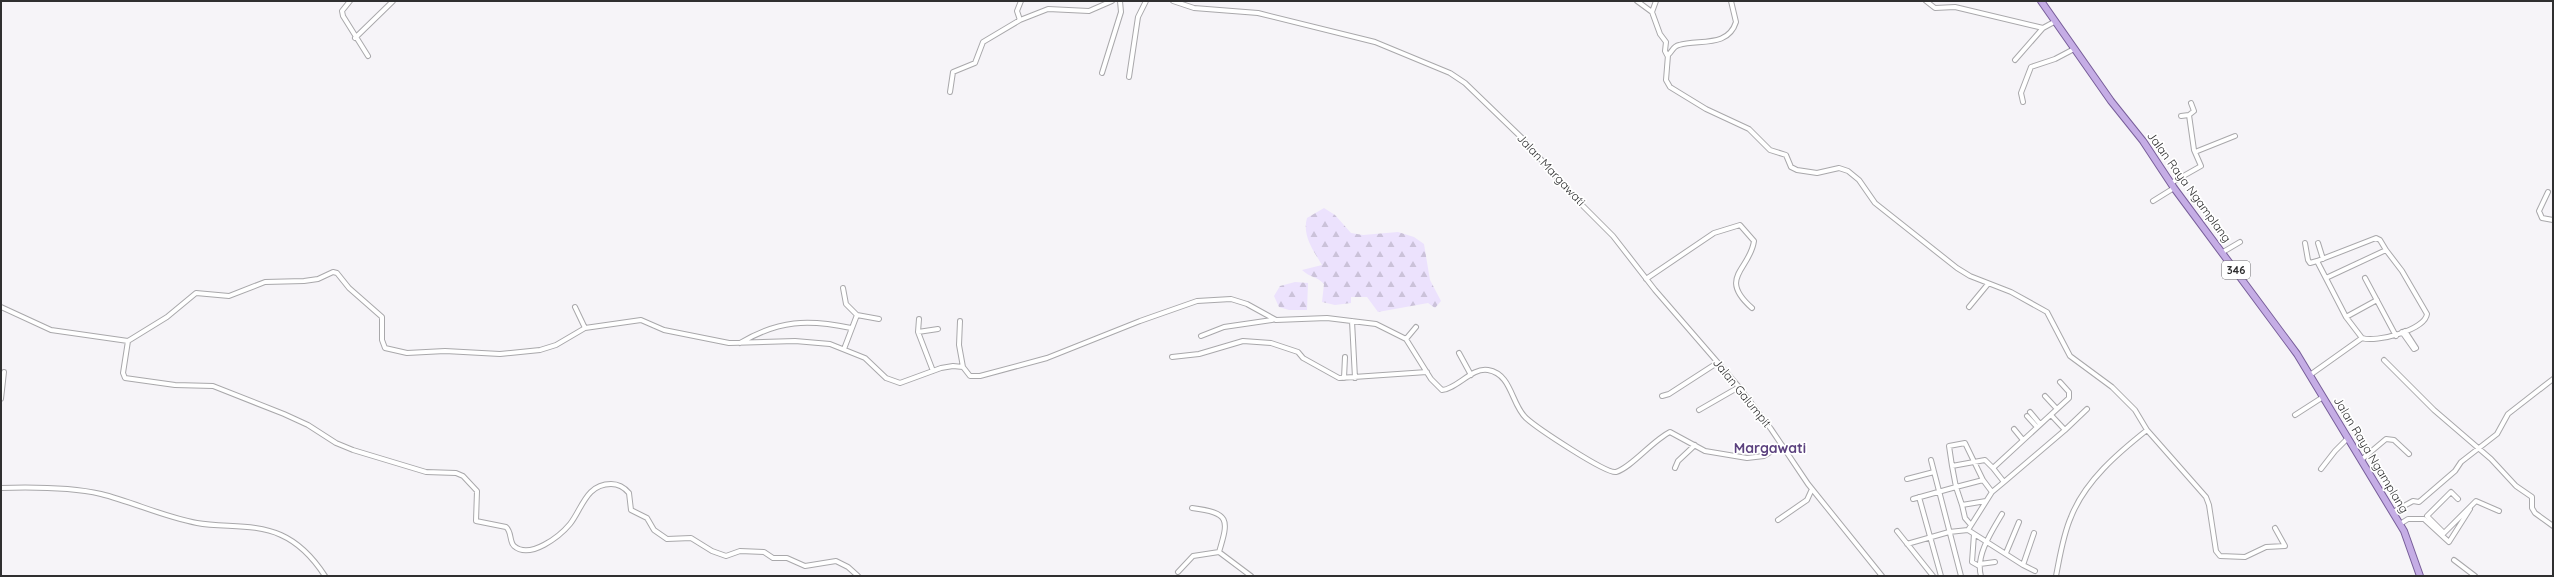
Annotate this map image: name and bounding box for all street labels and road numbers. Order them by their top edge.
street label: Jalan Raya Ngamplang [2144,128,2235,245]
street label: Jalan Margawati [1514,130,1589,209]
road number: 346 [2222,261,2250,279]
street label: Jalan Galumpit [1710,355,1775,430]
street label: Jalan Raya Ngamplang [2331,394,2412,516]

